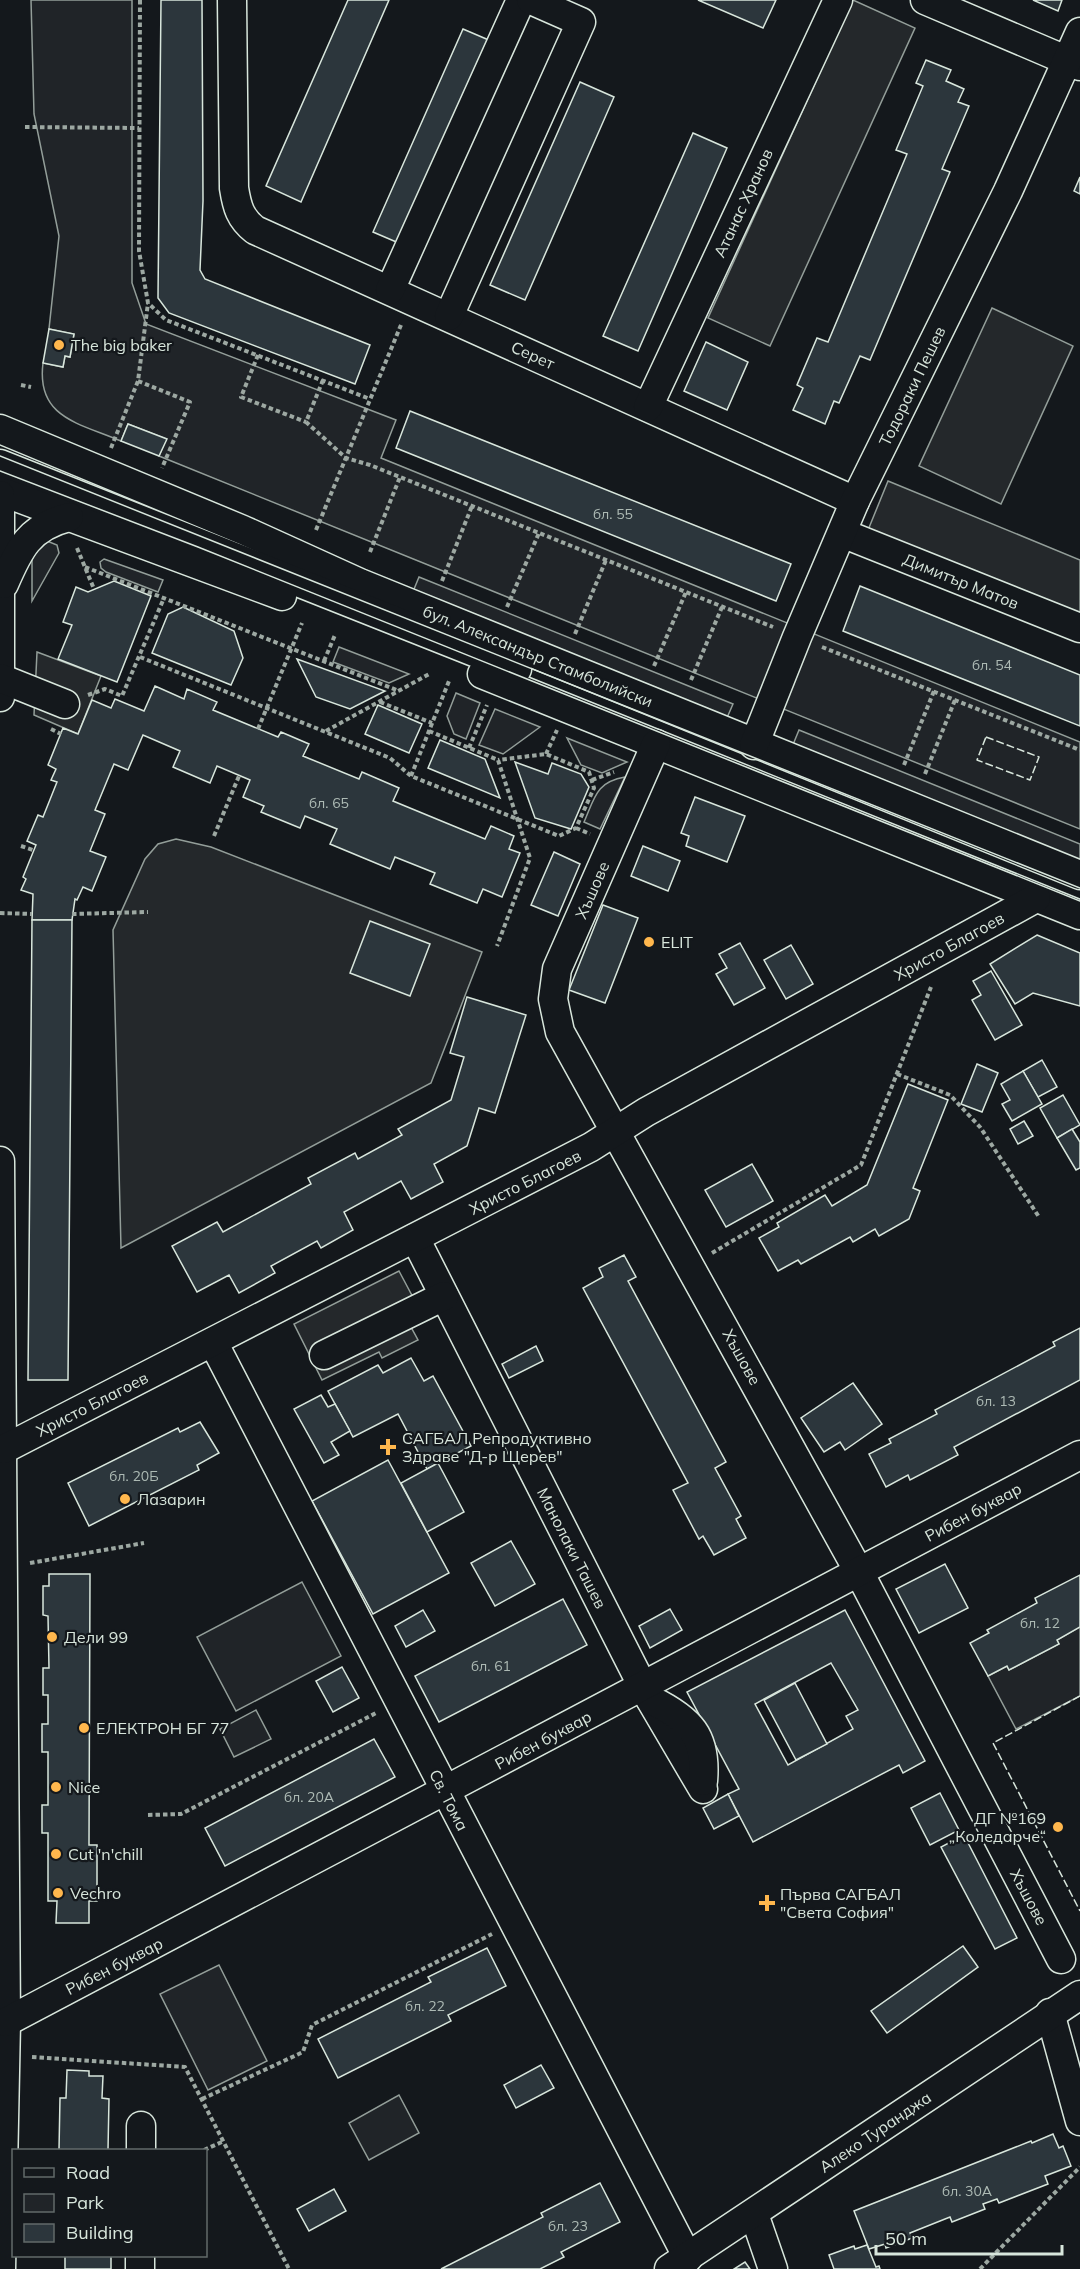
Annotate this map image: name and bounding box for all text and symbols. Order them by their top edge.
street label: Атанас Хранов [709,145,777,261]
street label: Тодораки Пешев [874,323,950,449]
place label: The big baker [71,335,172,355]
street label: Серет [508,337,559,374]
marker: The big baker [52,338,66,352]
house number: бл. 55 [593,505,633,523]
street label: Димитър Матов [900,549,1022,613]
street label: бул. Александър Стамболийски [420,601,656,711]
house number: бл. 54 [972,656,1013,674]
house number: бл. 65 [309,794,349,812]
street label: Хъшове [571,858,614,922]
street label: Христо Благоев [890,907,1008,984]
place label: ELIT [661,932,693,952]
marker: ELIT [642,935,656,949]
street label: Христо Благоев [466,1145,584,1219]
street label: Хъшове [719,1326,766,1388]
street label: Христо Благоев [33,1367,151,1441]
house number: бл. 13 [976,1392,1016,1410]
place label: САГБАЛ Репродуктивно Здраве "Д-р Щерев" [402,1428,591,1466]
marker: САГБАЛ Репродуктивно Здраве "Д-р Щерев" [379,1438,397,1456]
house number: бл. 20Б [109,1467,159,1485]
street label: Рибен буквар [921,1478,1025,1546]
street label: Манолаки Ташев [533,1484,611,1612]
place label: Лазарин [137,1489,206,1509]
marker: Лазарин [118,1492,132,1506]
house number: бл. 12 [1020,1614,1060,1632]
place label: Дели 99 [64,1627,128,1647]
marker: Дели 99 [45,1630,59,1644]
house number: бл. 61 [471,1657,511,1675]
street label: Рибен буквар [491,1706,595,1774]
place label: ЕЛЕКТРОН БГ 77 [96,1718,229,1738]
marker: ЕЛЕКТРОН БГ 77 [77,1721,91,1735]
street label: Св. Тома [425,1766,473,1834]
place label: Nice [68,1777,100,1797]
marker: Nice [49,1780,63,1794]
house number: бл. 20А [284,1788,335,1806]
place label: ДГ №169 „Коледарче“ [949,1808,1046,1846]
marker: ДГ №169 „Коледарче“ [1051,1820,1065,1834]
place label: Cut 'n'chill [68,1844,143,1864]
marker: Cut 'n'chill [49,1847,63,1861]
street label: Хъшове [1006,1866,1052,1929]
place label: Vechro [70,1883,121,1903]
place label: Първа САГБАЛ "Света София" [780,1884,901,1922]
marker: Vechro [51,1886,65,1900]
marker: Първа САГБАЛ "Света София" [758,1894,776,1912]
street label: Рибен буквар [62,1933,166,1999]
house number: бл. 22 [405,1997,445,2015]
street label: Алеко Туранджа [815,2087,935,2177]
legend [12,2149,207,2257]
text: Road [66,2161,110,2184]
house number: бл. 30А [942,2182,993,2200]
text: Park [66,2191,105,2214]
house number: бл. 23 [548,2217,588,2235]
scale bar [876,2218,1062,2256]
text: Building [66,2221,134,2244]
text: 50 m [885,2227,927,2250]

